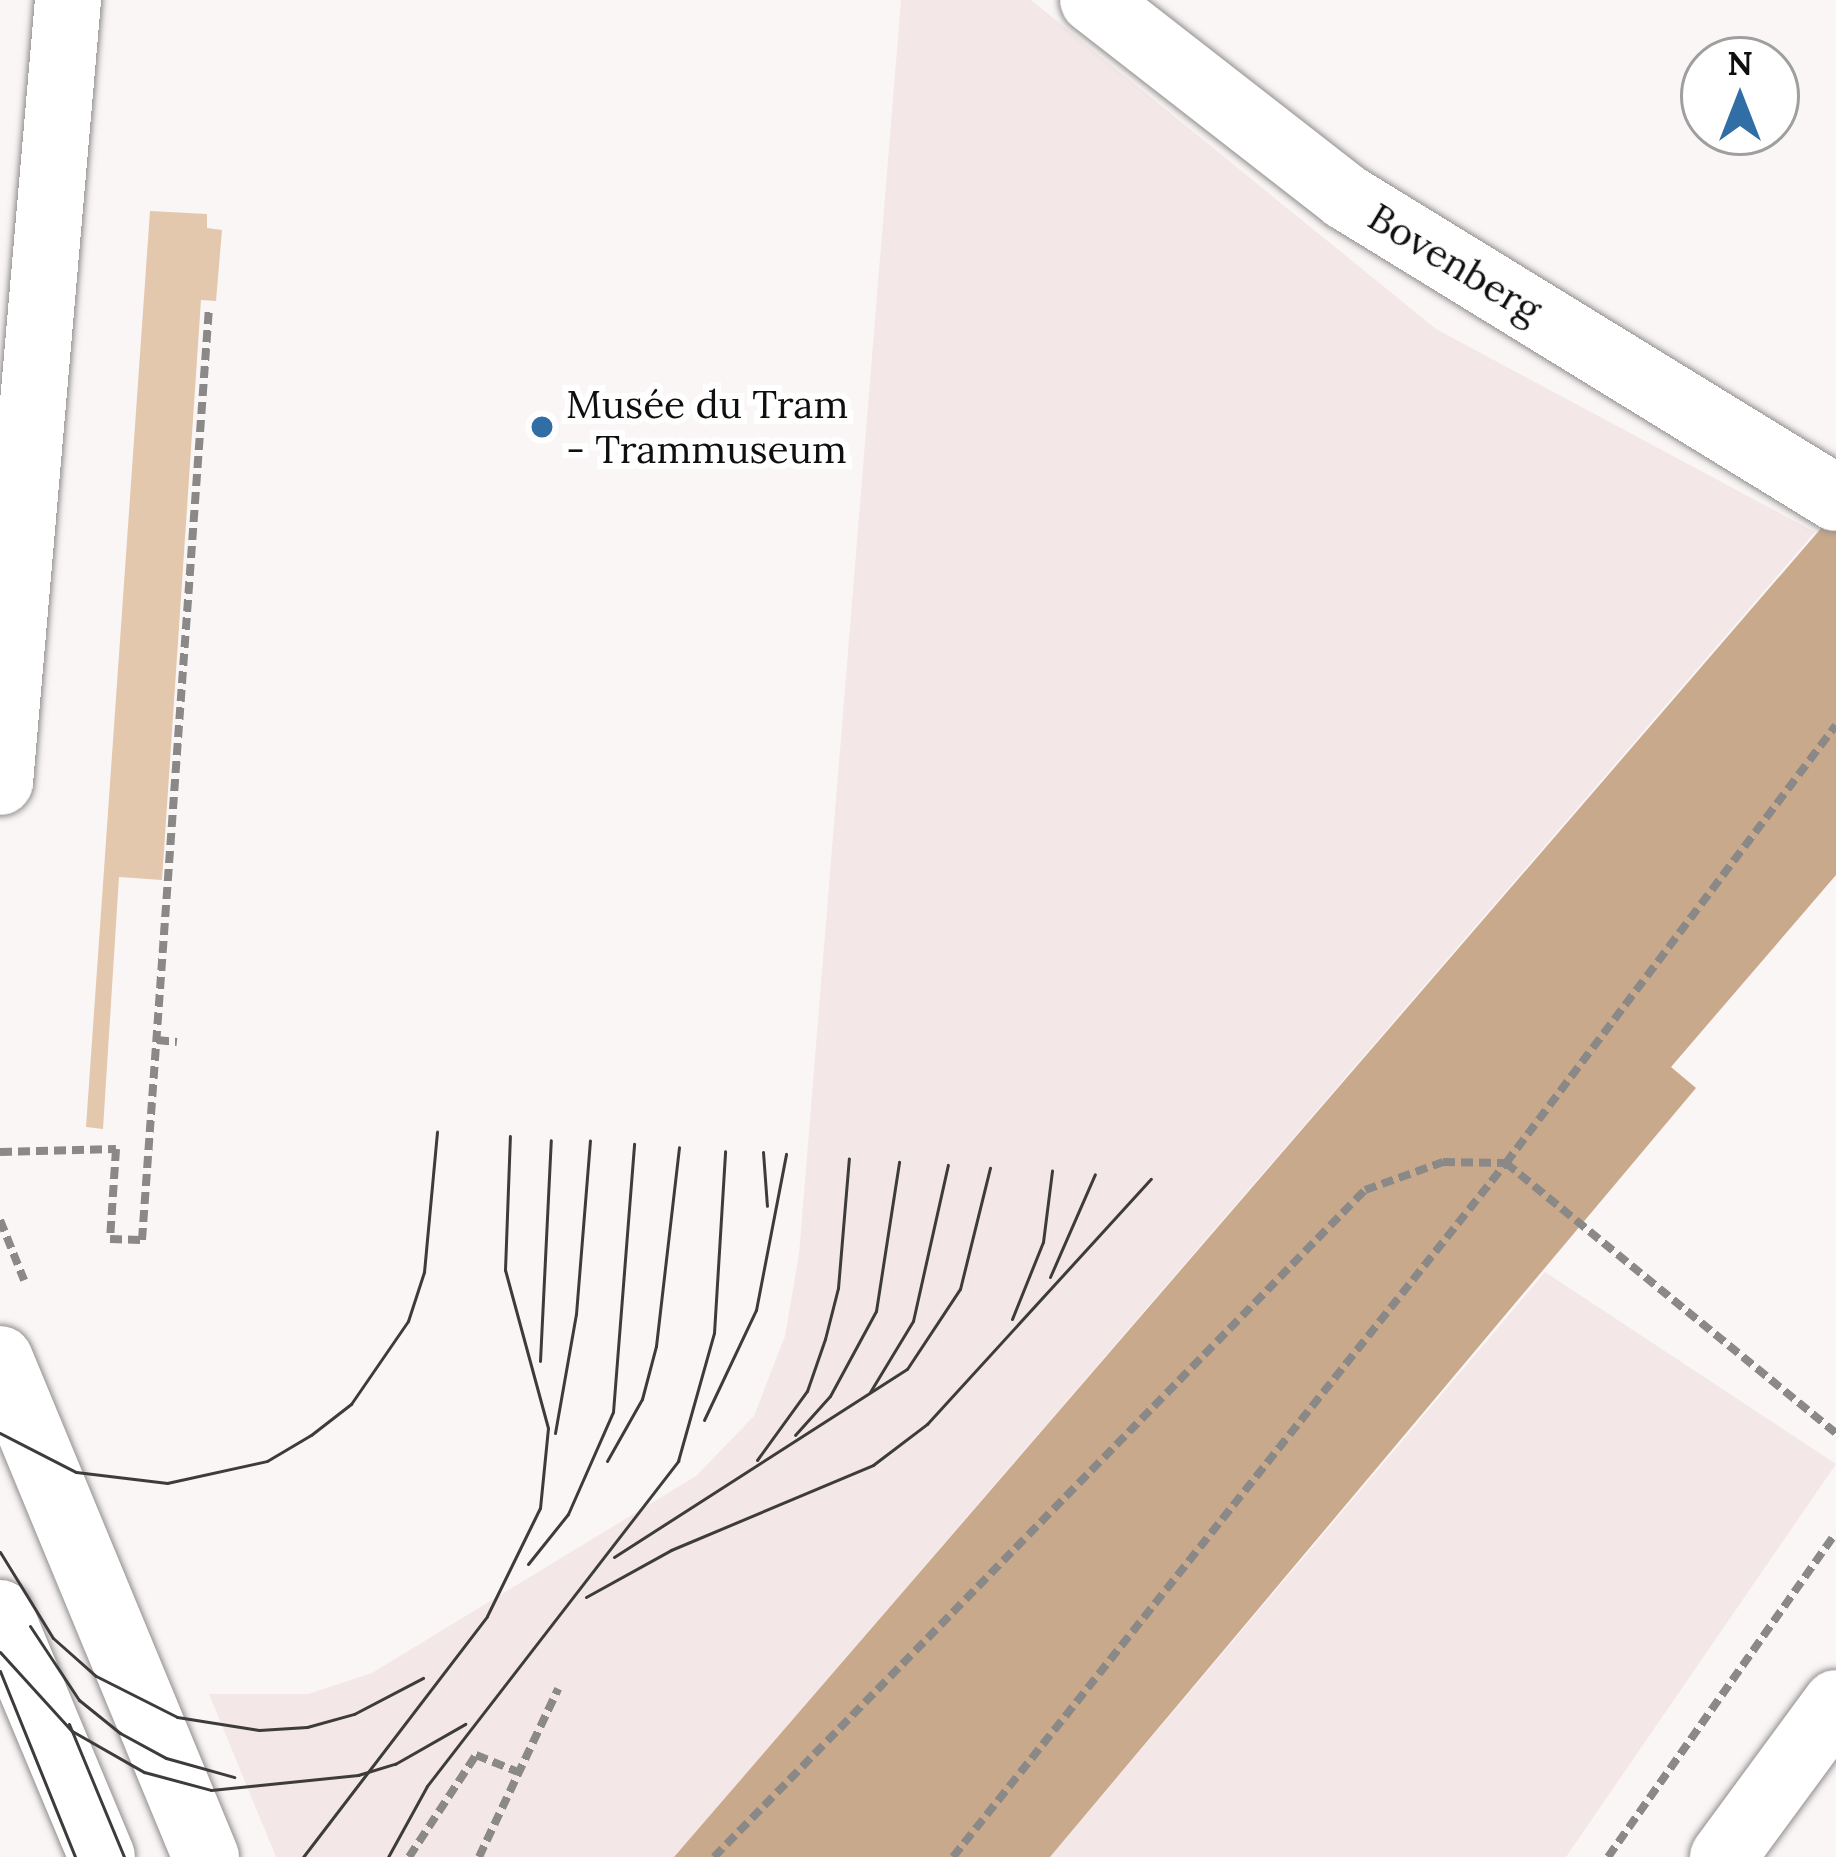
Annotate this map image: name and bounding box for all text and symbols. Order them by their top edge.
north arrow [1680,36,1800,156]
text: N [1727,42,1753,84]
street label: Bovenberg [1360,193,1550,333]
place label: Musée du Tram - Trammuseum [566,382,848,473]
marker: Musée du Tram - Trammuseum [529,414,555,440]

